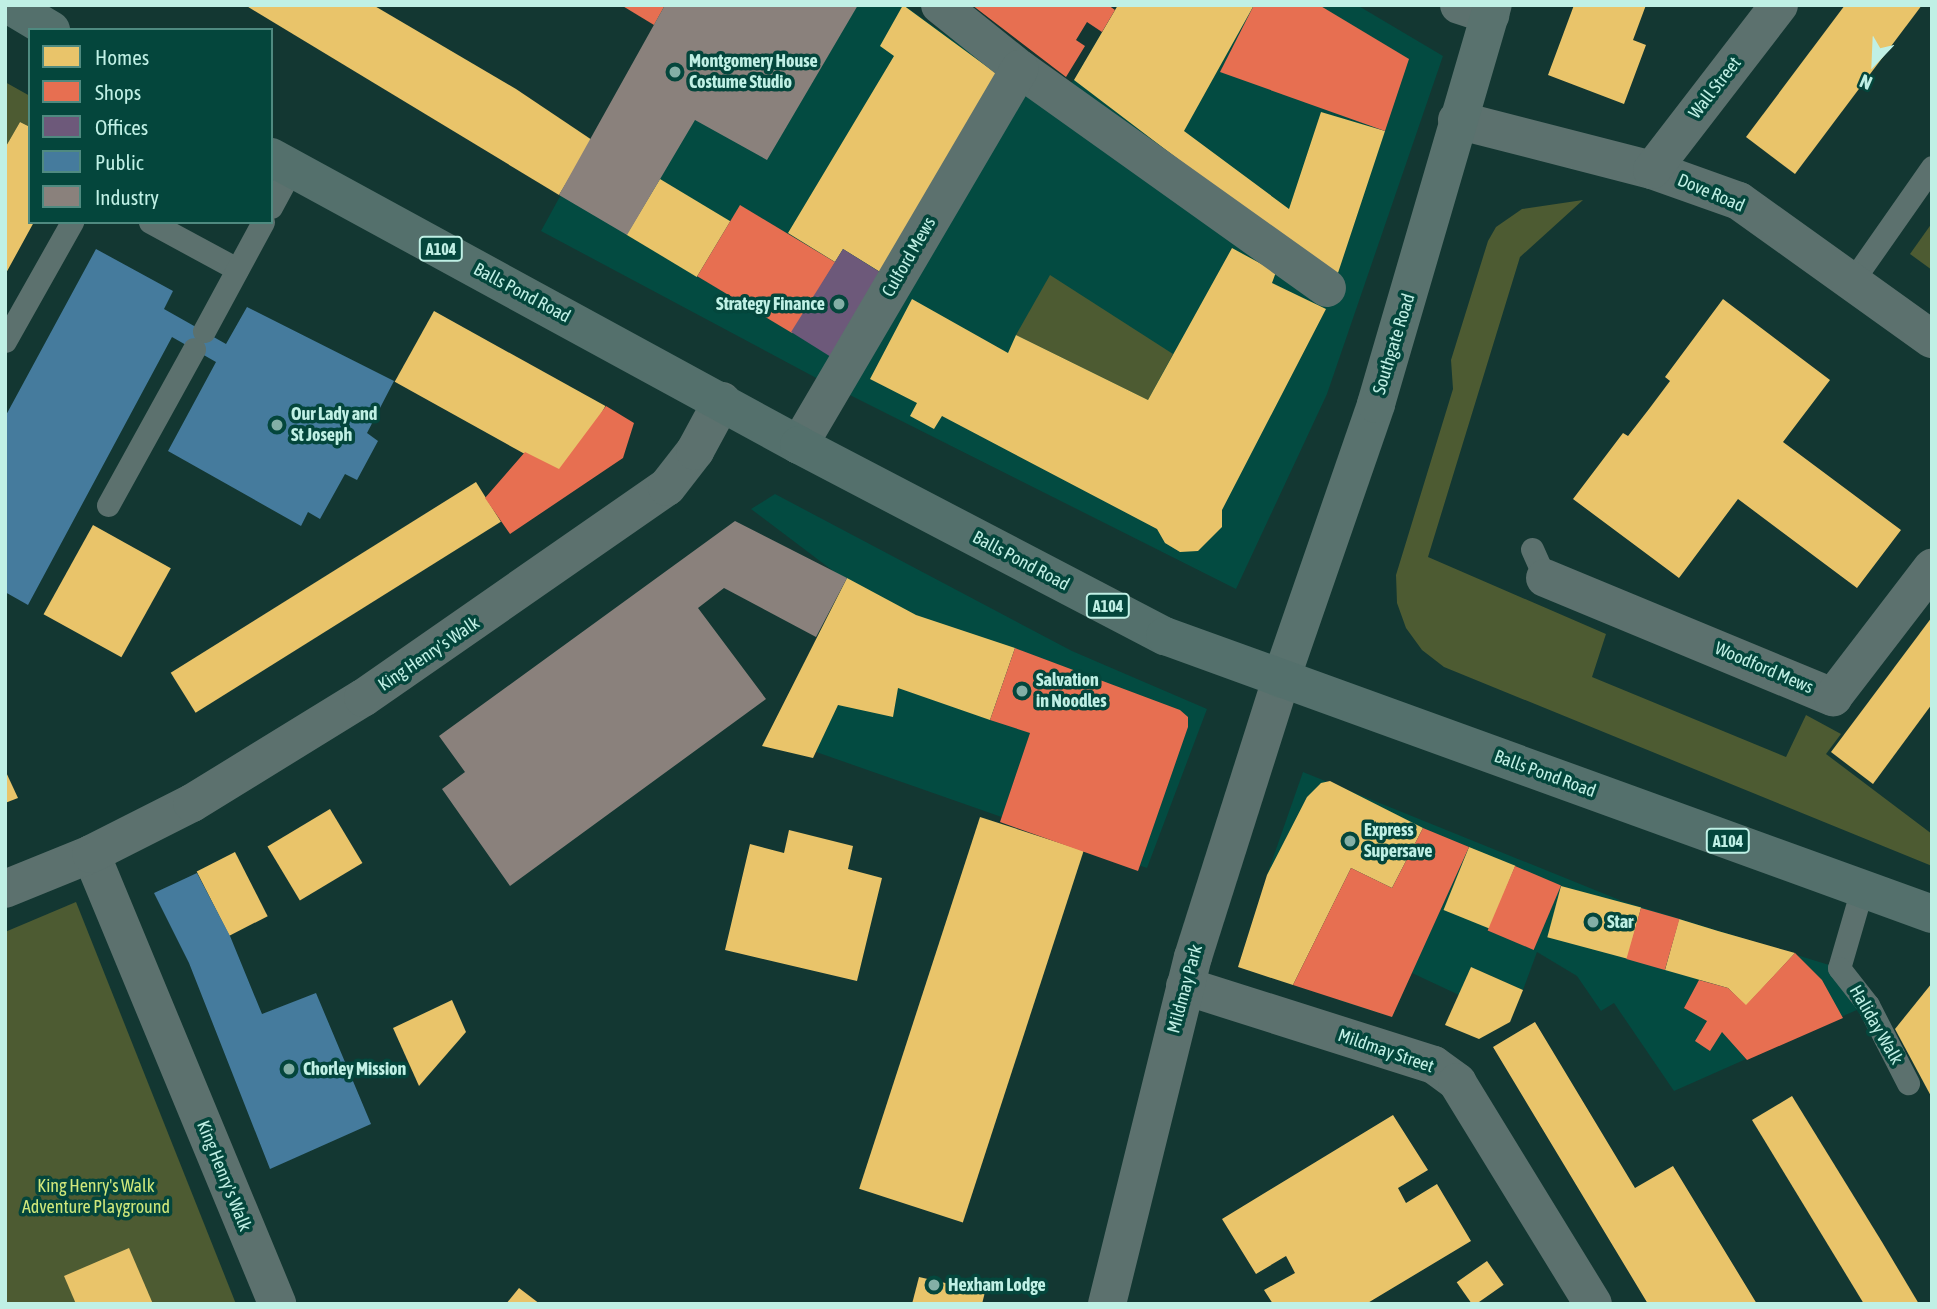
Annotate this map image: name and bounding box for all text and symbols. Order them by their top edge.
legend [28,28,273,224]
north arrow [1839,28,1909,98]
text: Homes [95,45,149,69]
place label: Montgomery House Costume Studio [689,51,818,94]
street label: Wall Street [1684,53,1746,123]
marker: Montgomery House Costume Studio [667,64,683,80]
text: N [1856,70,1875,95]
text: Shops [95,80,141,104]
text: Offices [95,115,148,139]
text: Public [95,150,144,174]
street label: Dove Road [1674,169,1748,217]
text: Industry [95,185,159,209]
street label: Culford Mews [878,213,940,301]
road number: A104 [418,236,464,262]
street label: Balls Pond Road [470,258,574,328]
street label: Southgate Road [1368,291,1420,397]
place label: Strategy Finance [716,293,825,315]
marker: Strategy Finance [831,296,847,312]
place label: Our Lady and St Joseph [291,404,377,446]
marker: Our Lady and St Joseph [269,417,285,433]
street label: Balls Pond Road [969,526,1073,596]
road number: A104 [1085,594,1131,618]
street label: King Henry's Walk [374,612,484,696]
street label: Woodford Mews [1712,638,1816,698]
place label: Salvation in Noodles [1036,670,1107,712]
marker: Salvation in Noodles [1014,683,1030,699]
street label: Balls Pond Road [1491,746,1599,802]
place label: Express Supersave [1364,820,1432,862]
road number: A104 [1705,828,1751,854]
marker: Express Supersave [1342,833,1358,849]
place label: Star [1607,911,1633,933]
marker: Star [1585,914,1601,930]
street label: Mildmay Park [1163,942,1207,1036]
street label: Haliday Walk [1845,981,1907,1069]
street label: Mildmay Street [1335,1025,1437,1077]
place label: Chorley Mission [303,1058,406,1080]
marker: Chorley Mission [281,1061,297,1077]
street label: King Henry's Walk [192,1118,256,1234]
park label: King Henry's Walk Adventure Playground [22,1176,170,1218]
place label: Hexham Lodge [948,1274,1046,1296]
marker: Hexham Lodge [926,1277,942,1293]

